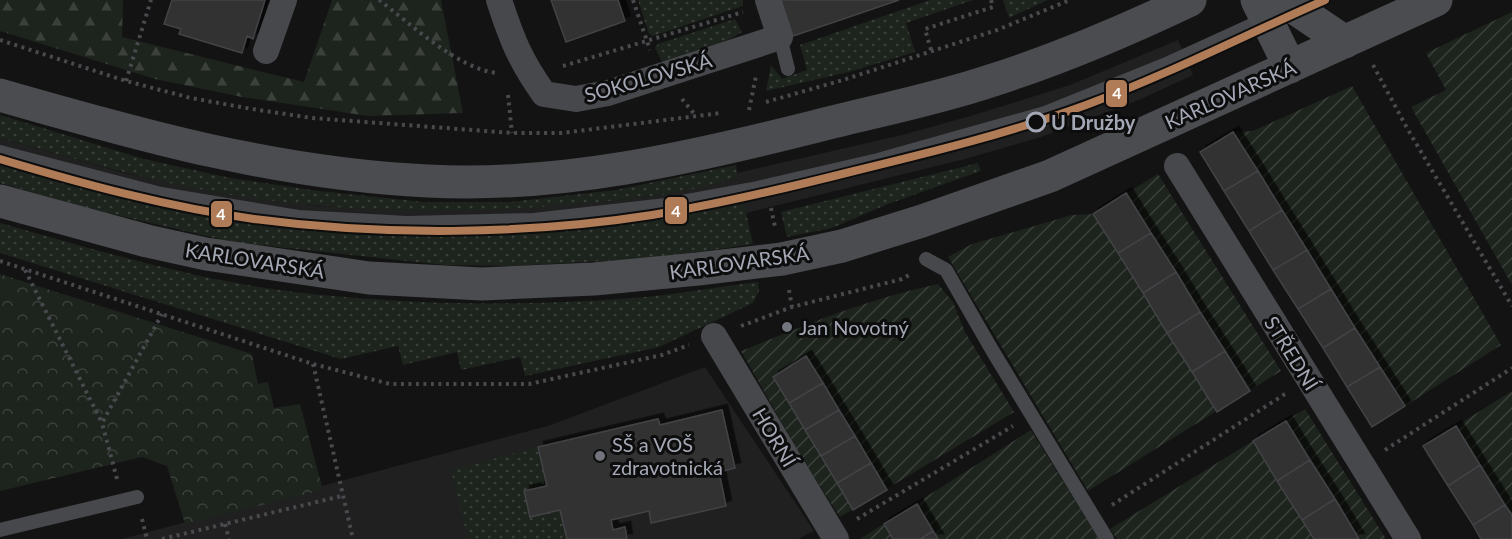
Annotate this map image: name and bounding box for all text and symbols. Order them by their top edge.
street label: SOKOLOVSKÁ [582,47,715,107]
street label: KARLOVARSKÁ [1161,54,1300,134]
line badge: 4 [1105,79,1128,108]
text: 4 [1112,83,1122,102]
place label: U Družby [1051,110,1136,134]
marker: U Družby [1026,112,1046,132]
line badge: 4 [664,196,688,225]
line badge: 4 [210,200,233,228]
text: 4 [671,201,681,220]
text: 4 [216,204,226,223]
street label: KARLOVARSKÁ [184,237,327,283]
street label: KARLOVARSKÁ [668,240,811,284]
street label: STŘEDNÍ [1260,312,1325,396]
place label: Jan Novotný [799,315,910,339]
marker: Jan Novotný [780,320,794,334]
street label: HORNÍ [748,403,803,472]
place label: SŠ a VOŠ zdravotnická [612,432,723,479]
marker: SŠ a VOŠ zdravotnická [593,449,607,463]

